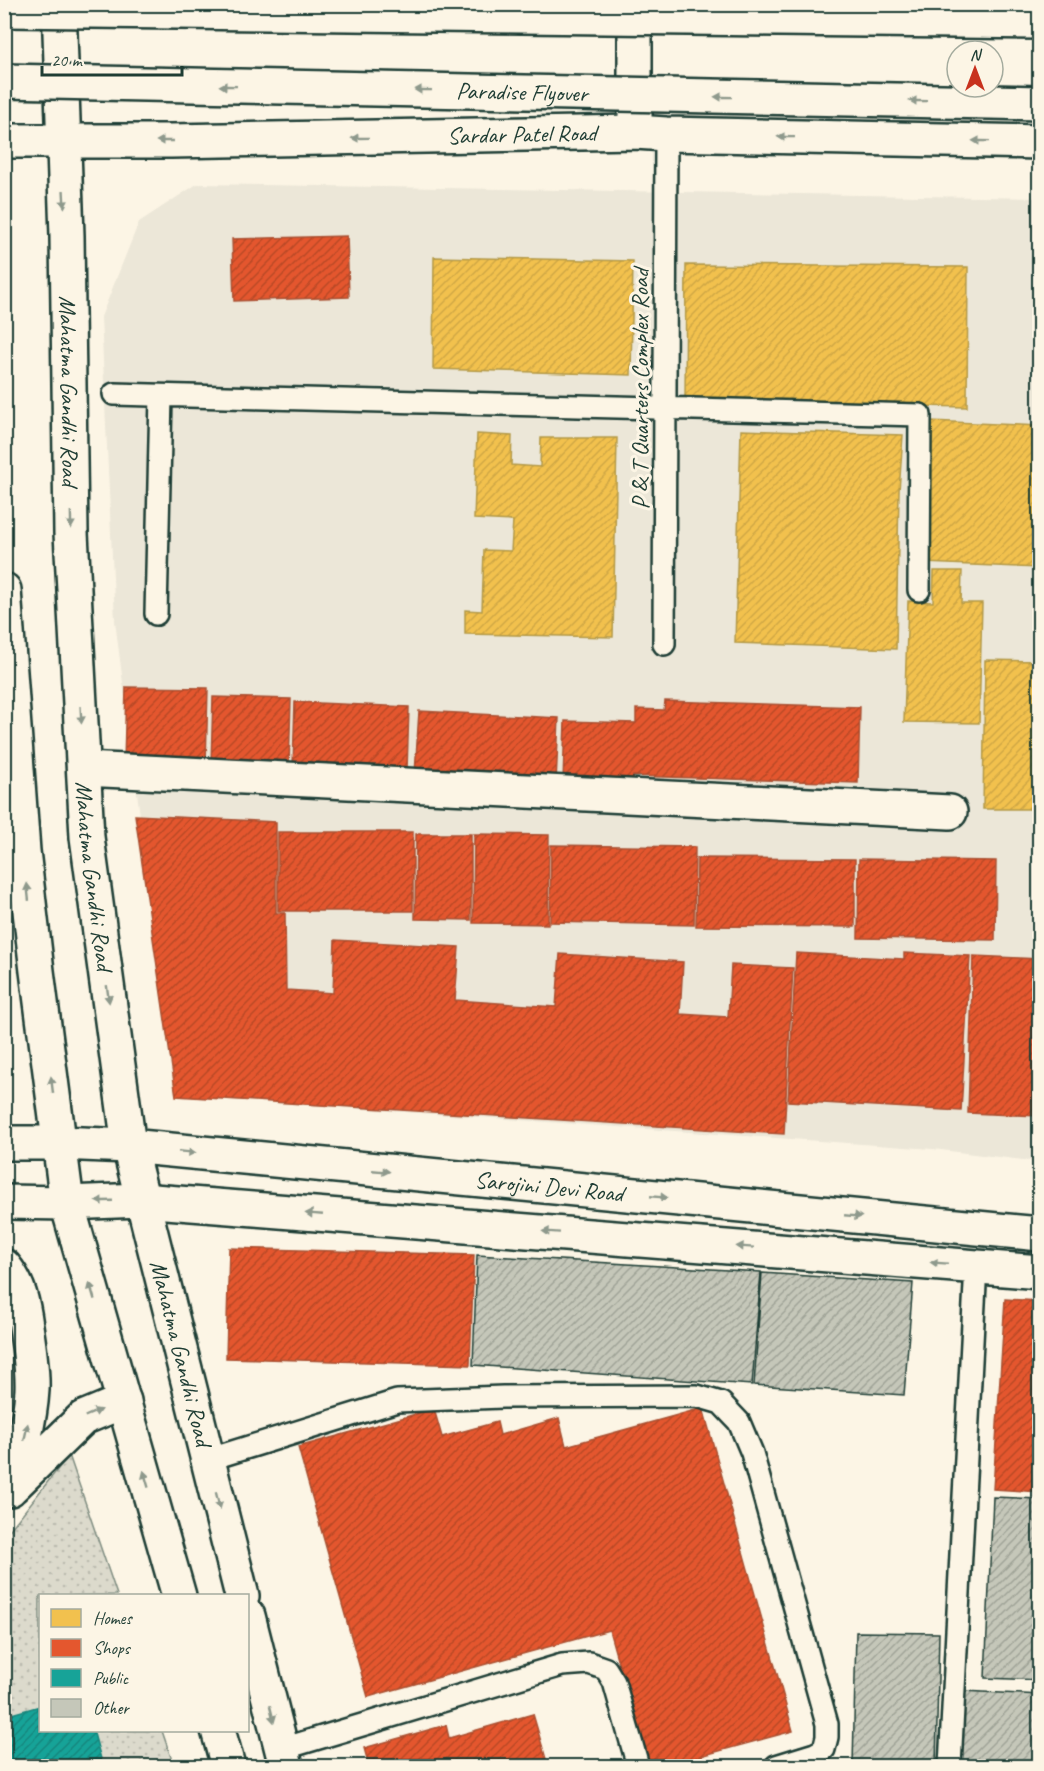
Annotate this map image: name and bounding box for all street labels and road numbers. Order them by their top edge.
street label: Paradise Flyover [456,76,590,108]
street label: Sardar Patel Road [447,118,601,151]
street label: P & T Quarters Complex Road [625,265,655,509]
street label: Mahatma Gandhi Road [53,295,85,490]
street label: Mahatma Gandhi Road [69,781,120,976]
street label: Sarojini Devi Road [473,1164,628,1209]
street label: Mahatma Gandhi Road [143,1257,220,1453]

